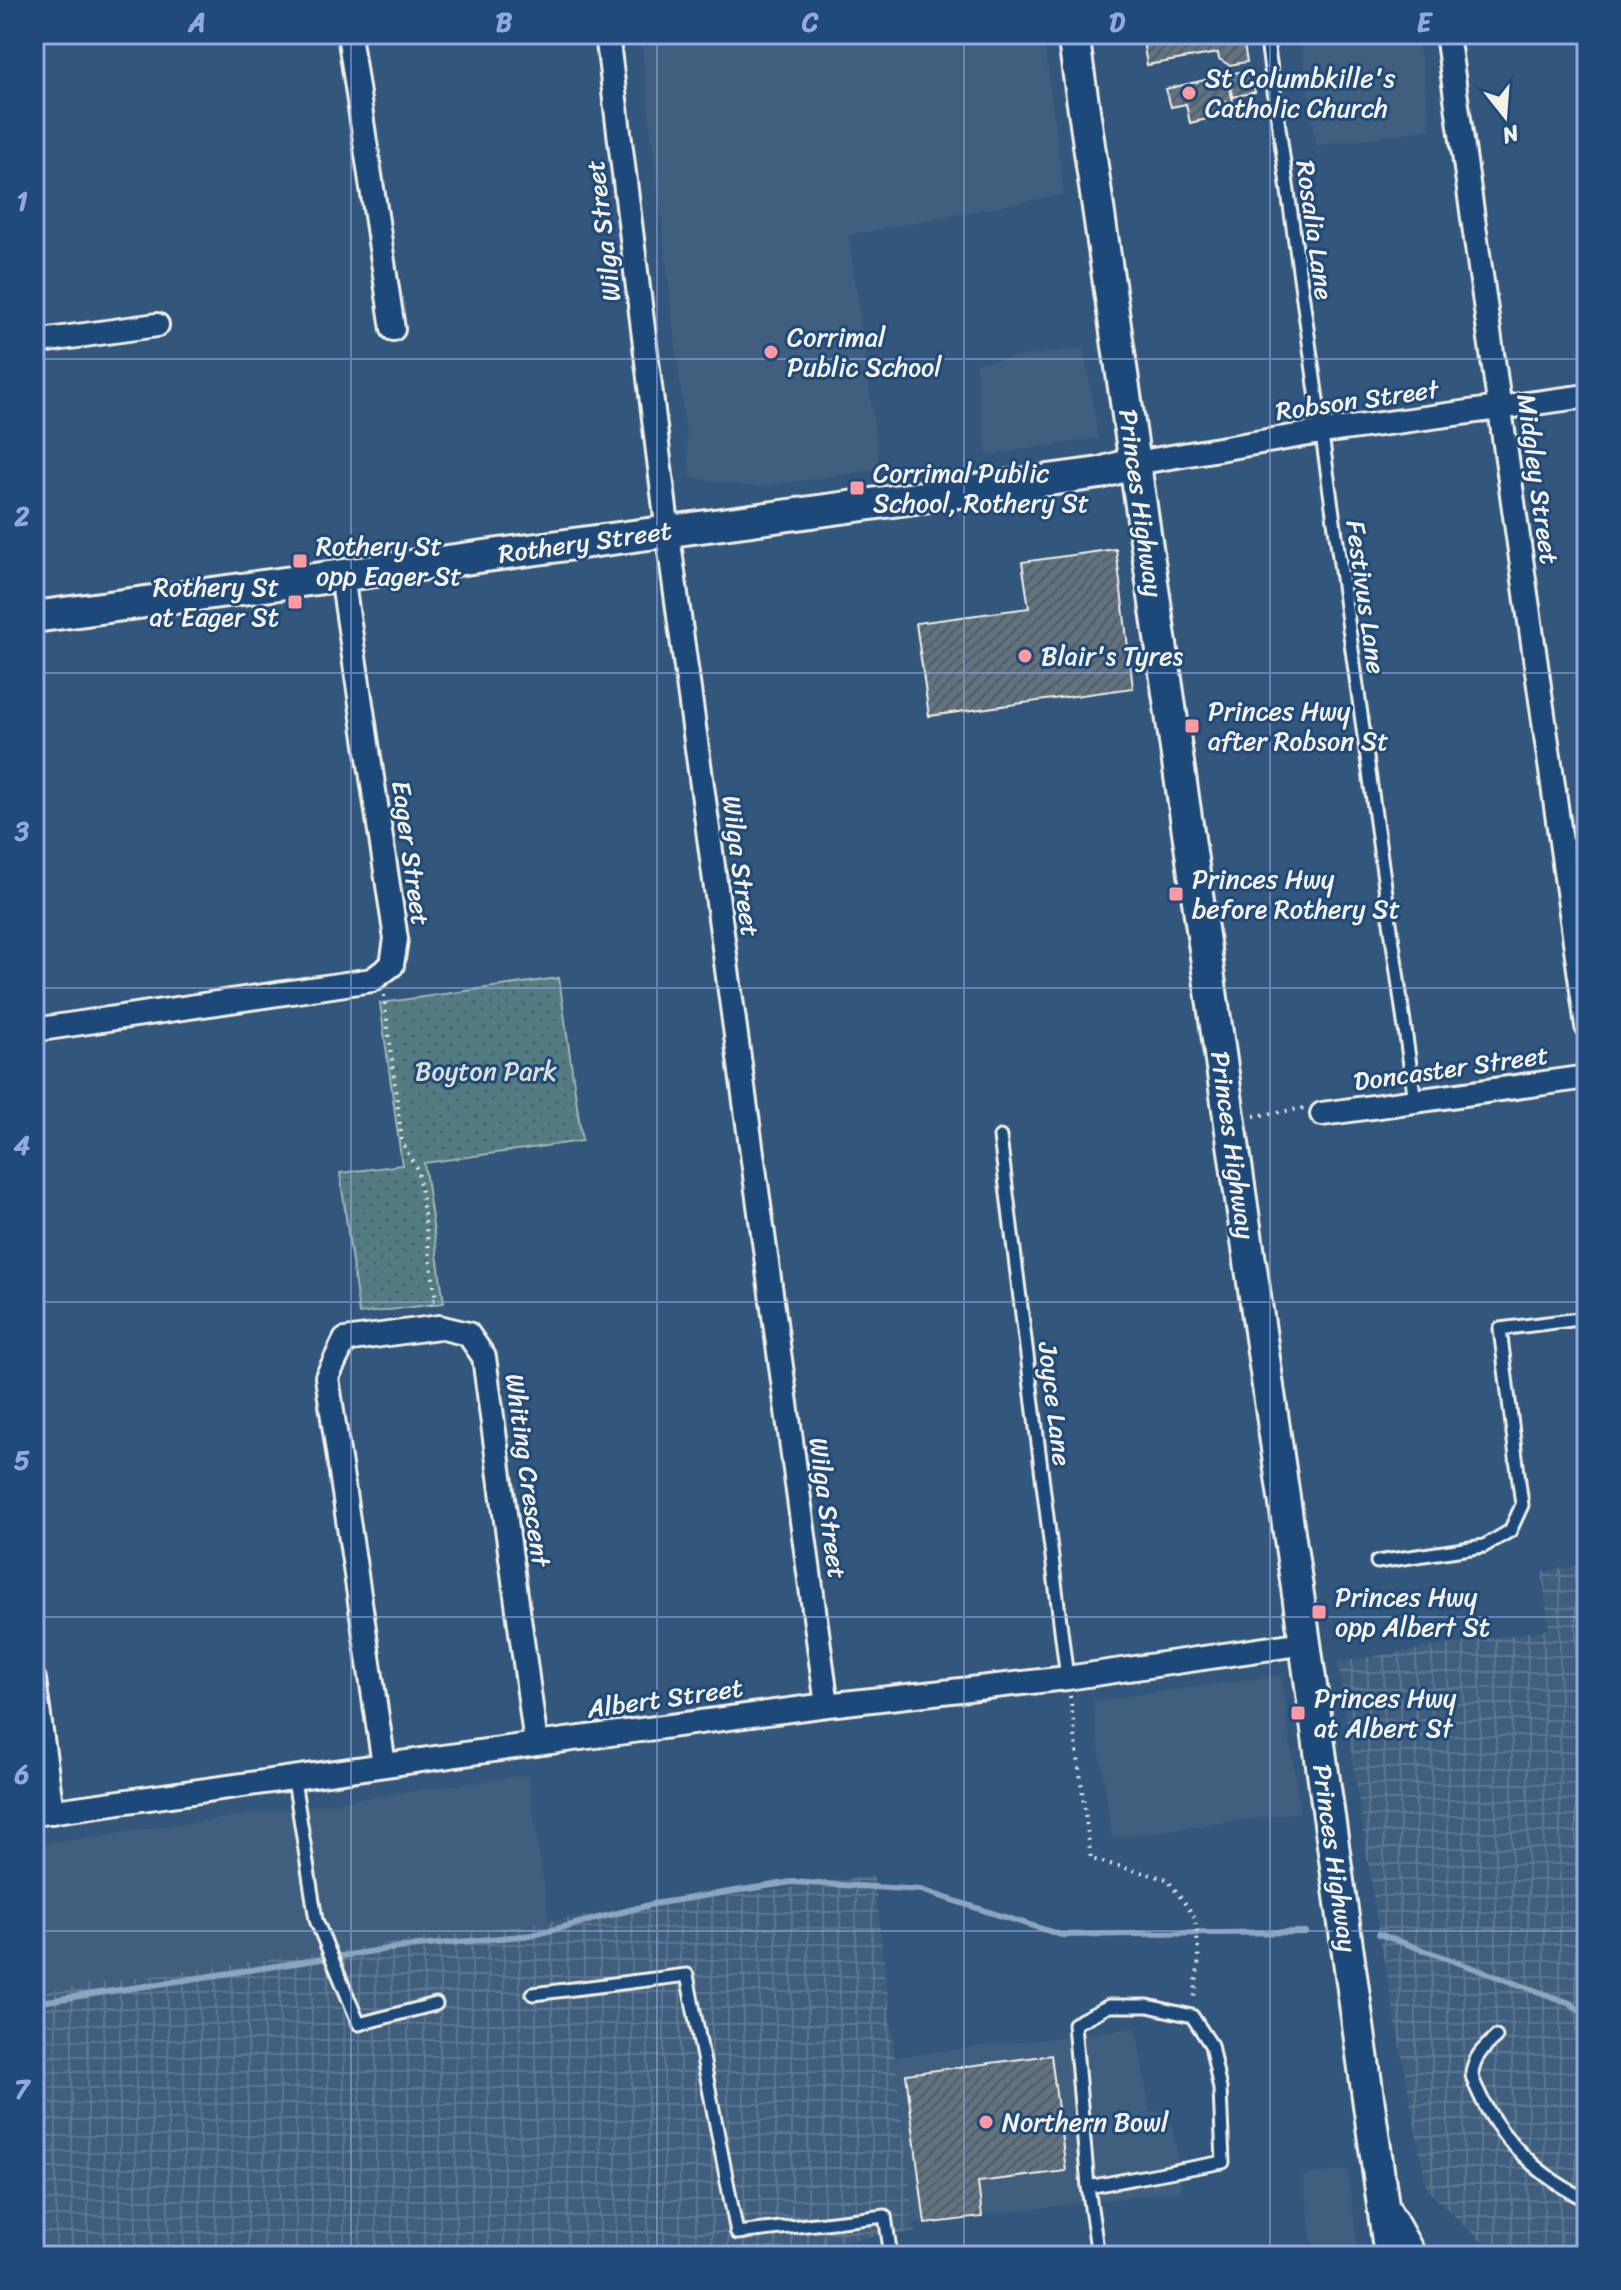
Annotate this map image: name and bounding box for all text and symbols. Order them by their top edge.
text: A [187,0,206,45]
text: B [496,0,513,45]
text: C [801,0,819,45]
text: D [1109,0,1125,45]
text: E [1417,0,1434,45]
place label: St Columbkille's Catholic Church [1205,55,1395,131]
north arrow [1465,76,1545,156]
marker: St Columbkille's Catholic Church [1180,84,1198,102]
text: N [1497,113,1525,156]
street label: Rosalia Lane [1282,157,1348,303]
street label: Wilga Street [571,158,635,304]
text: 1 [16,178,28,224]
place label: Corrimal Public School [787,314,942,390]
marker: Corrimal Public School [762,343,780,361]
street label: Robson Street [1273,366,1443,434]
street label: Midgley Street [1503,391,1573,567]
street label: Princes Highway [1105,406,1177,601]
place label: Corrimal Public School, Rothery St [873,450,1089,526]
marker: Corrimal Public School, Rothery St [848,479,866,497]
text: 2 [13,493,30,539]
street label: Rothery Street [495,507,675,577]
street label: Festivus Lane [1332,517,1400,677]
place label: Rothery St opp Eager St [316,523,462,599]
marker: Rothery St opp Eager St [291,552,309,570]
place label: Rothery St at Eager St [150,564,279,640]
marker: Rothery St at Eager St [286,593,304,611]
place label: Blair's Tyres [1041,633,1184,679]
marker: Blair's Tyres [1016,647,1034,665]
place label: Princes Hwy after Robson St [1208,688,1389,764]
marker: Princes Hwy after Robson St [1183,717,1201,735]
street label: Eager Street [378,777,444,929]
street label: Wilga Street [708,792,774,940]
text: 3 [14,808,30,854]
place label: Princes Hwy before Rothery St [1192,856,1400,932]
marker: Princes Hwy before Rothery St [1167,885,1185,903]
street label: Doncaster Street [1351,1032,1551,1104]
park label: Boyton Park [415,1048,557,1094]
street label: Princes Highway [1197,1048,1269,1243]
text: 4 [14,1122,30,1168]
street label: Joyce Lane [1024,1338,1085,1469]
street label: Whiting Crescent [492,1371,565,1571]
street label: Wilga Street [795,1434,861,1582]
text: 5 [14,1437,30,1483]
place label: Princes Hwy opp Albert St [1335,1574,1490,1650]
marker: Princes Hwy opp Albert St [1310,1603,1328,1621]
street label: Albert Street [583,1664,746,1732]
place label: Princes Hwy at Albert St [1314,1675,1457,1751]
marker: Princes Hwy at Albert St [1289,1704,1307,1722]
text: 6 [14,1751,30,1797]
street label: Princes Highway [1299,1761,1371,1956]
text: 7 [15,2066,32,2112]
place label: Northern Bowl [1002,2099,1169,2145]
marker: Northern Bowl [977,2113,995,2131]

